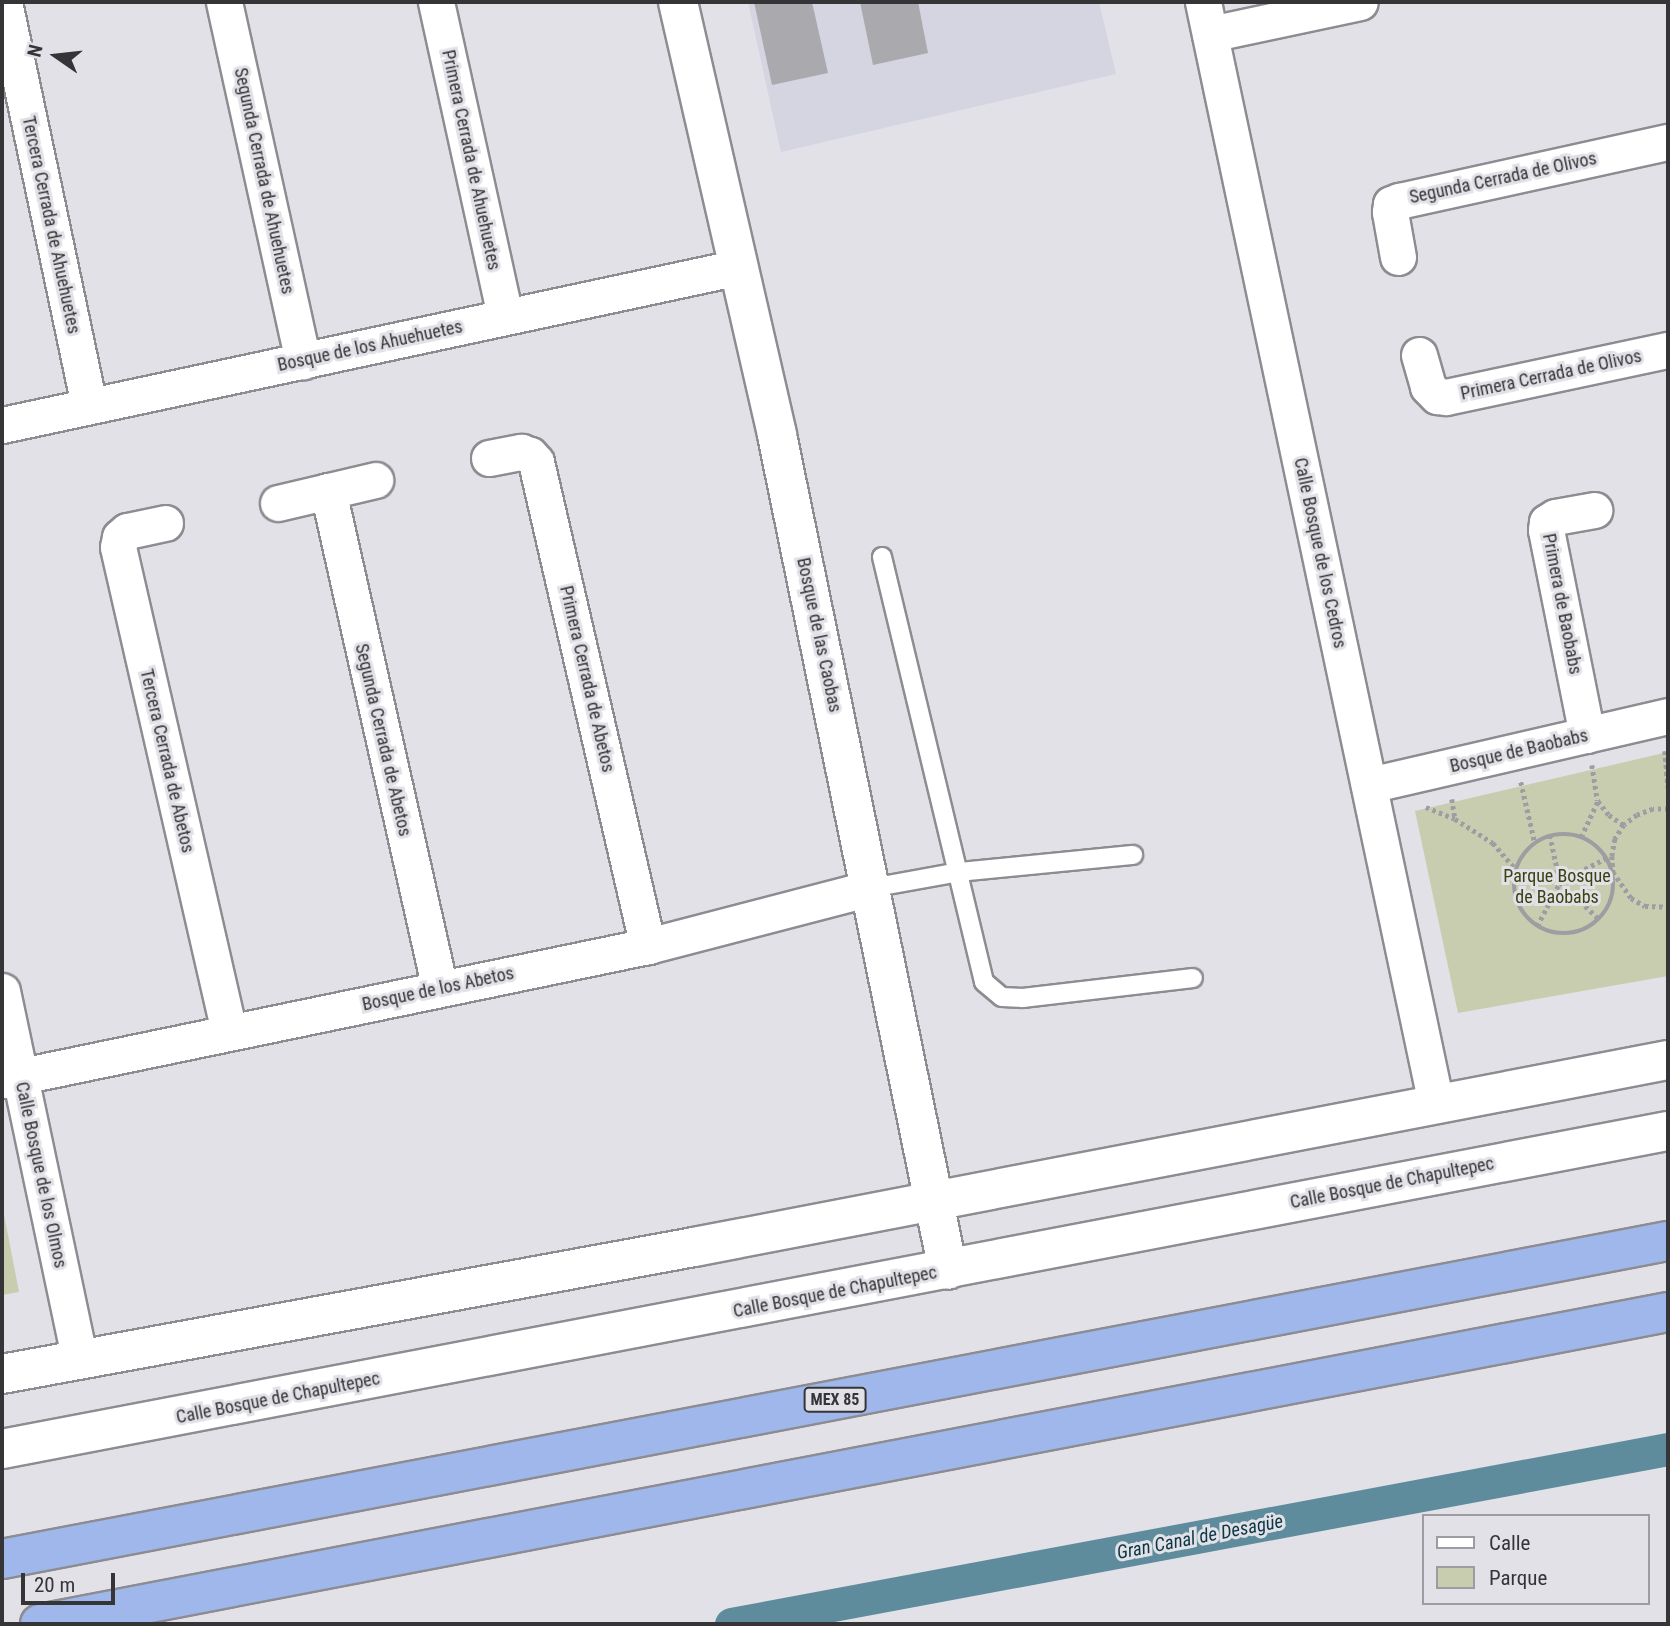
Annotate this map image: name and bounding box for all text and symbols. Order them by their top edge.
north arrow [21,21,91,91]
text: N [23,42,48,59]
street label: Primera Cerrada de Ahuehuetes [437,48,505,272]
street label: Segunda Cerrada de Ahuehuetes [229,66,299,296]
street label: Tercera Cerrada de Ahuehuetes [17,114,85,336]
street label: Segunda Cerrada de Olivos [1407,148,1599,208]
street label: Bosque de los Ahuehuetes [276,316,464,376]
street label: Primera Cerrada de Olivos [1459,345,1643,405]
street label: Calle Bosque de los Cedros [1289,456,1351,650]
street label: Primera de Baobabs [1538,532,1586,676]
street label: Bosque de las Caobas [792,556,846,714]
street label: Primera Cerrada de Abetos [555,584,619,774]
street label: Segunda Cerrada de Abetos [350,642,416,838]
street label: Tercera Cerrada de Abetos [135,667,199,855]
street label: Bosque de Baobabs [1448,725,1590,777]
park label: Parque Bosque de Baobabs [1503,866,1611,908]
street label: Bosque de los Abetos [360,962,516,1016]
street label: Calle Bosque de los Olmos [11,1080,71,1270]
street label: Calle Bosque de Chapultepec [1288,1153,1496,1213]
street label: Calle Bosque de Chapultepec [731,1262,939,1322]
street label: Calle Bosque de Chapultepec [174,1368,382,1428]
road number: MEX 85 [804,1388,866,1412]
water label: Gran Canal de Desagüe [1115,1510,1285,1564]
legend [1422,1514,1649,1605]
text: Calle [1489,1531,1530,1555]
scale bar [24,1560,119,1604]
text: Parque [1489,1566,1547,1590]
text: 20 m [34,1573,75,1597]

